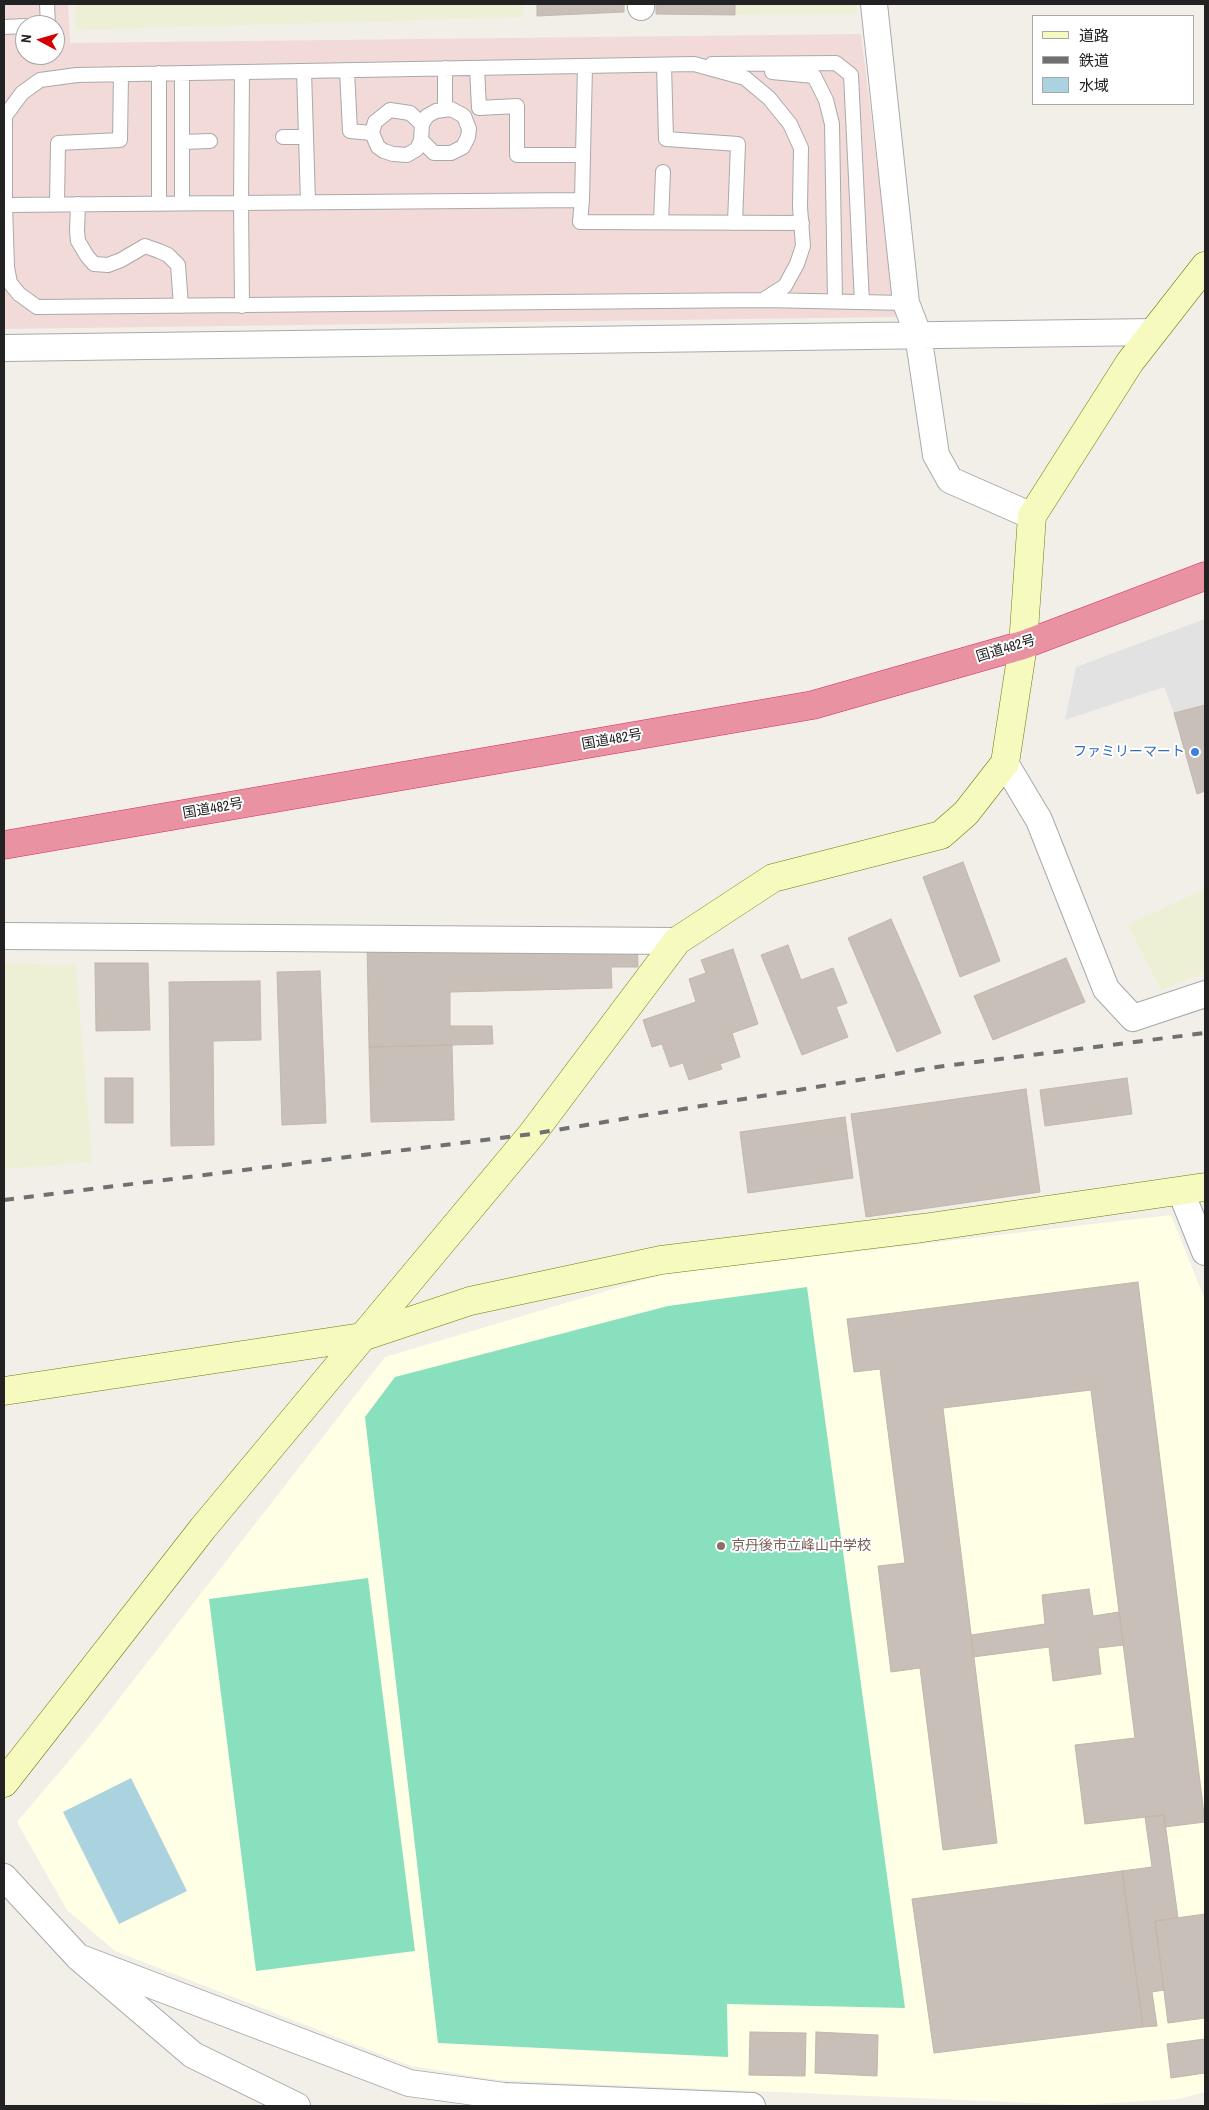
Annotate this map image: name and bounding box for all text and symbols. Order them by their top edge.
north arrow [15,15,65,65]
legend [1032,15,1194,105]
text: 道路 [1079,25,1109,46]
text: N [17,33,35,44]
text: 鉄道 [1079,50,1109,71]
text: 水域 [1079,75,1109,96]
street label: 国道482号 [974,632,1038,666]
street label: 国道482号 [580,726,644,754]
place label: ファミリーマート [1073,744,1185,760]
marker: ファミリーマート [1189,746,1201,758]
street label: 国道482号 [181,795,245,823]
place label: 京丹後市立峰山中学校 [731,1538,871,1554]
marker: 京丹後市立峰山中学校 [715,1540,727,1552]

